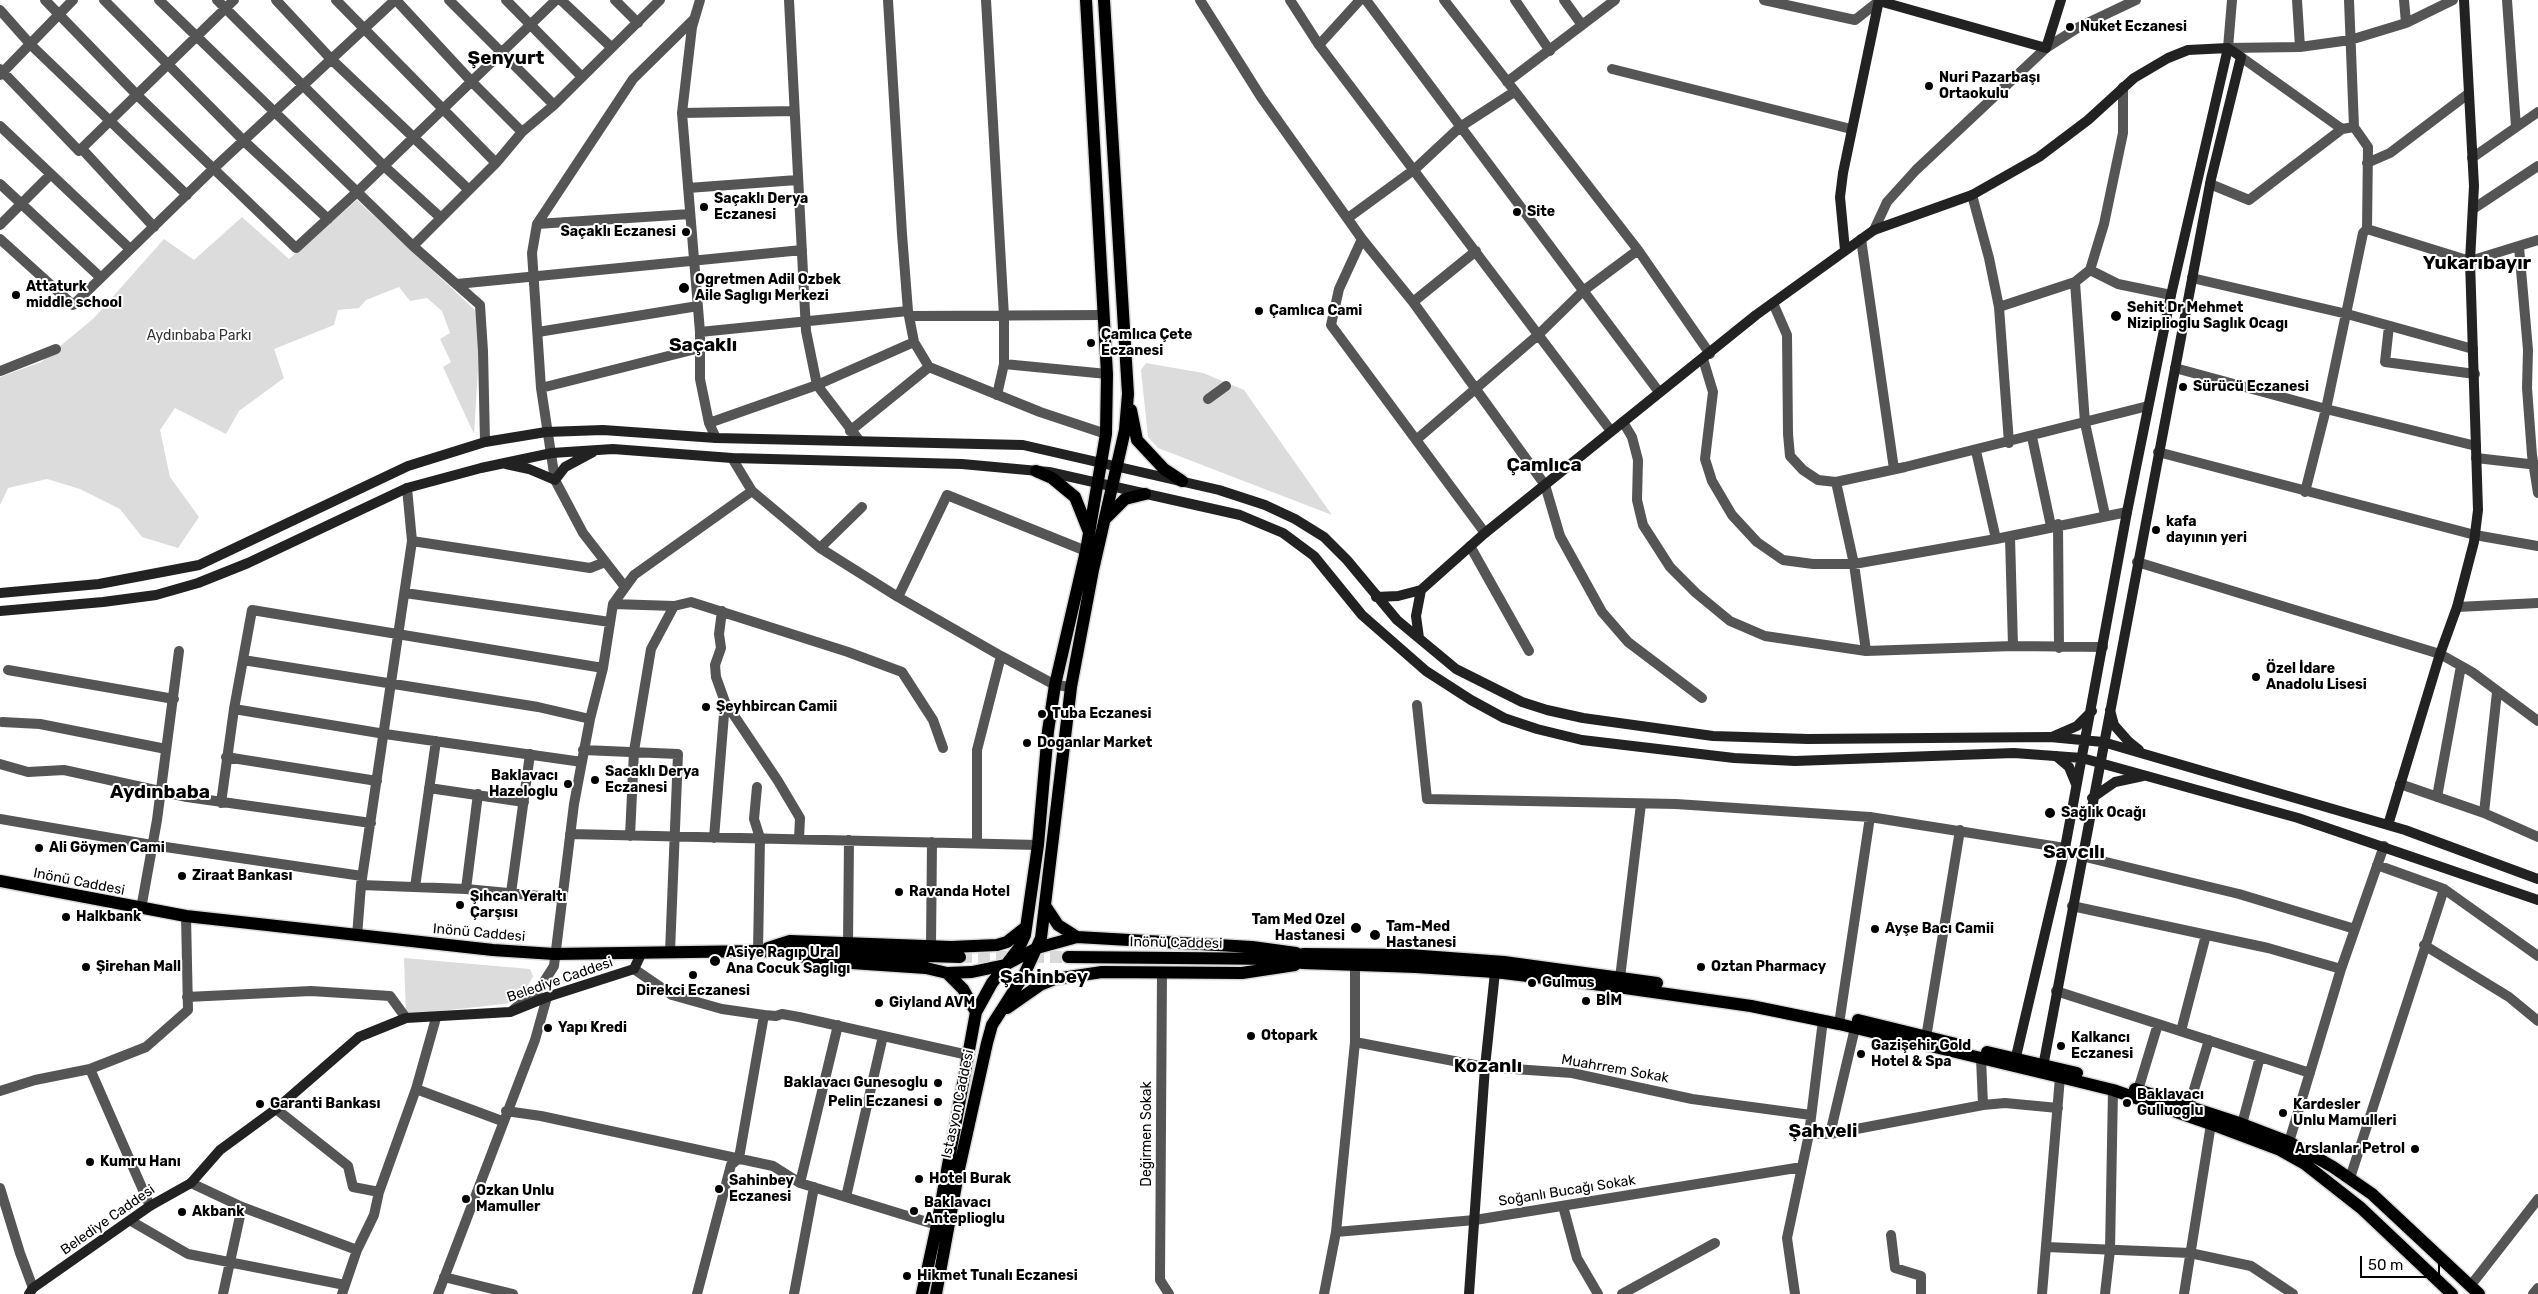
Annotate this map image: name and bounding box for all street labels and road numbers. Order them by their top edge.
street label: Inönü Caddesi [32,865,126,899]
street label: Inönü Caddesi [432,921,526,945]
street label: Inönü Caddesi [1129,934,1223,952]
street label: Belediye Caddesi [505,954,615,1006]
street label: Istasyon Caddesi [938,1048,978,1160]
street label: Muahrrem Sokak [1560,1051,1670,1087]
street label: Değirmen Sokak [1139,1081,1155,1187]
street label: Soğanlı Bucağı Sokak [1497,1172,1637,1210]
street label: Belediye Caddesi [58,1181,158,1259]

